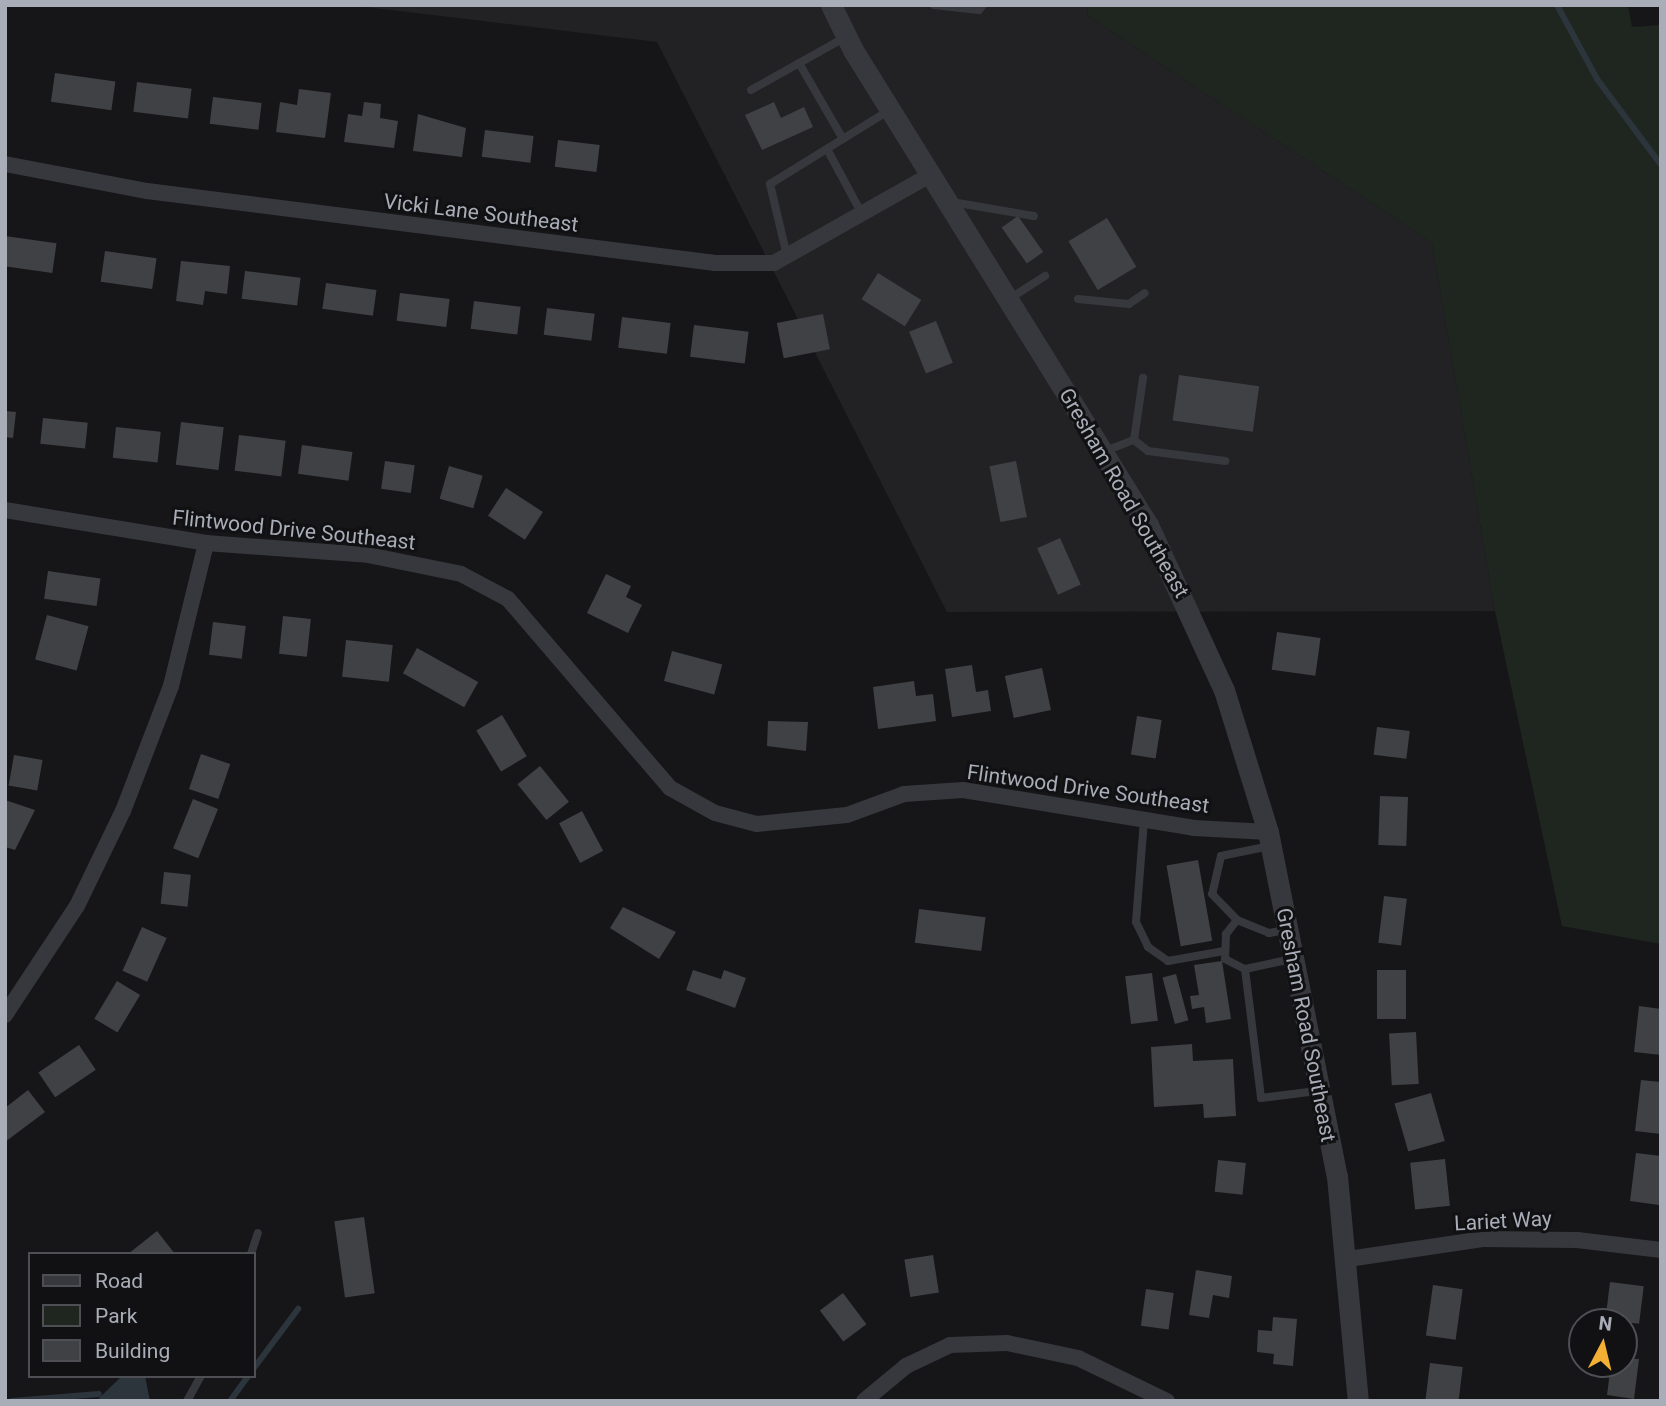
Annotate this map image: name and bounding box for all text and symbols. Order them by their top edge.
street label: Vicki Lane Southeast [382,189,580,237]
street label: Gresham Road Southeast [1054,384,1194,602]
street label: Flintwood Drive Southeast [171,505,417,555]
street label: Flintwood Drive Southeast [965,760,1211,818]
street label: Gresham Road Southeast [1271,906,1341,1144]
street label: Lariet Way [1454,1206,1552,1236]
legend [28,1252,256,1378]
text: Road [95,1269,143,1293]
text: Park [95,1304,137,1328]
north arrow [1568,1308,1638,1378]
text: N [1597,1311,1613,1336]
text: Building [95,1339,170,1363]

